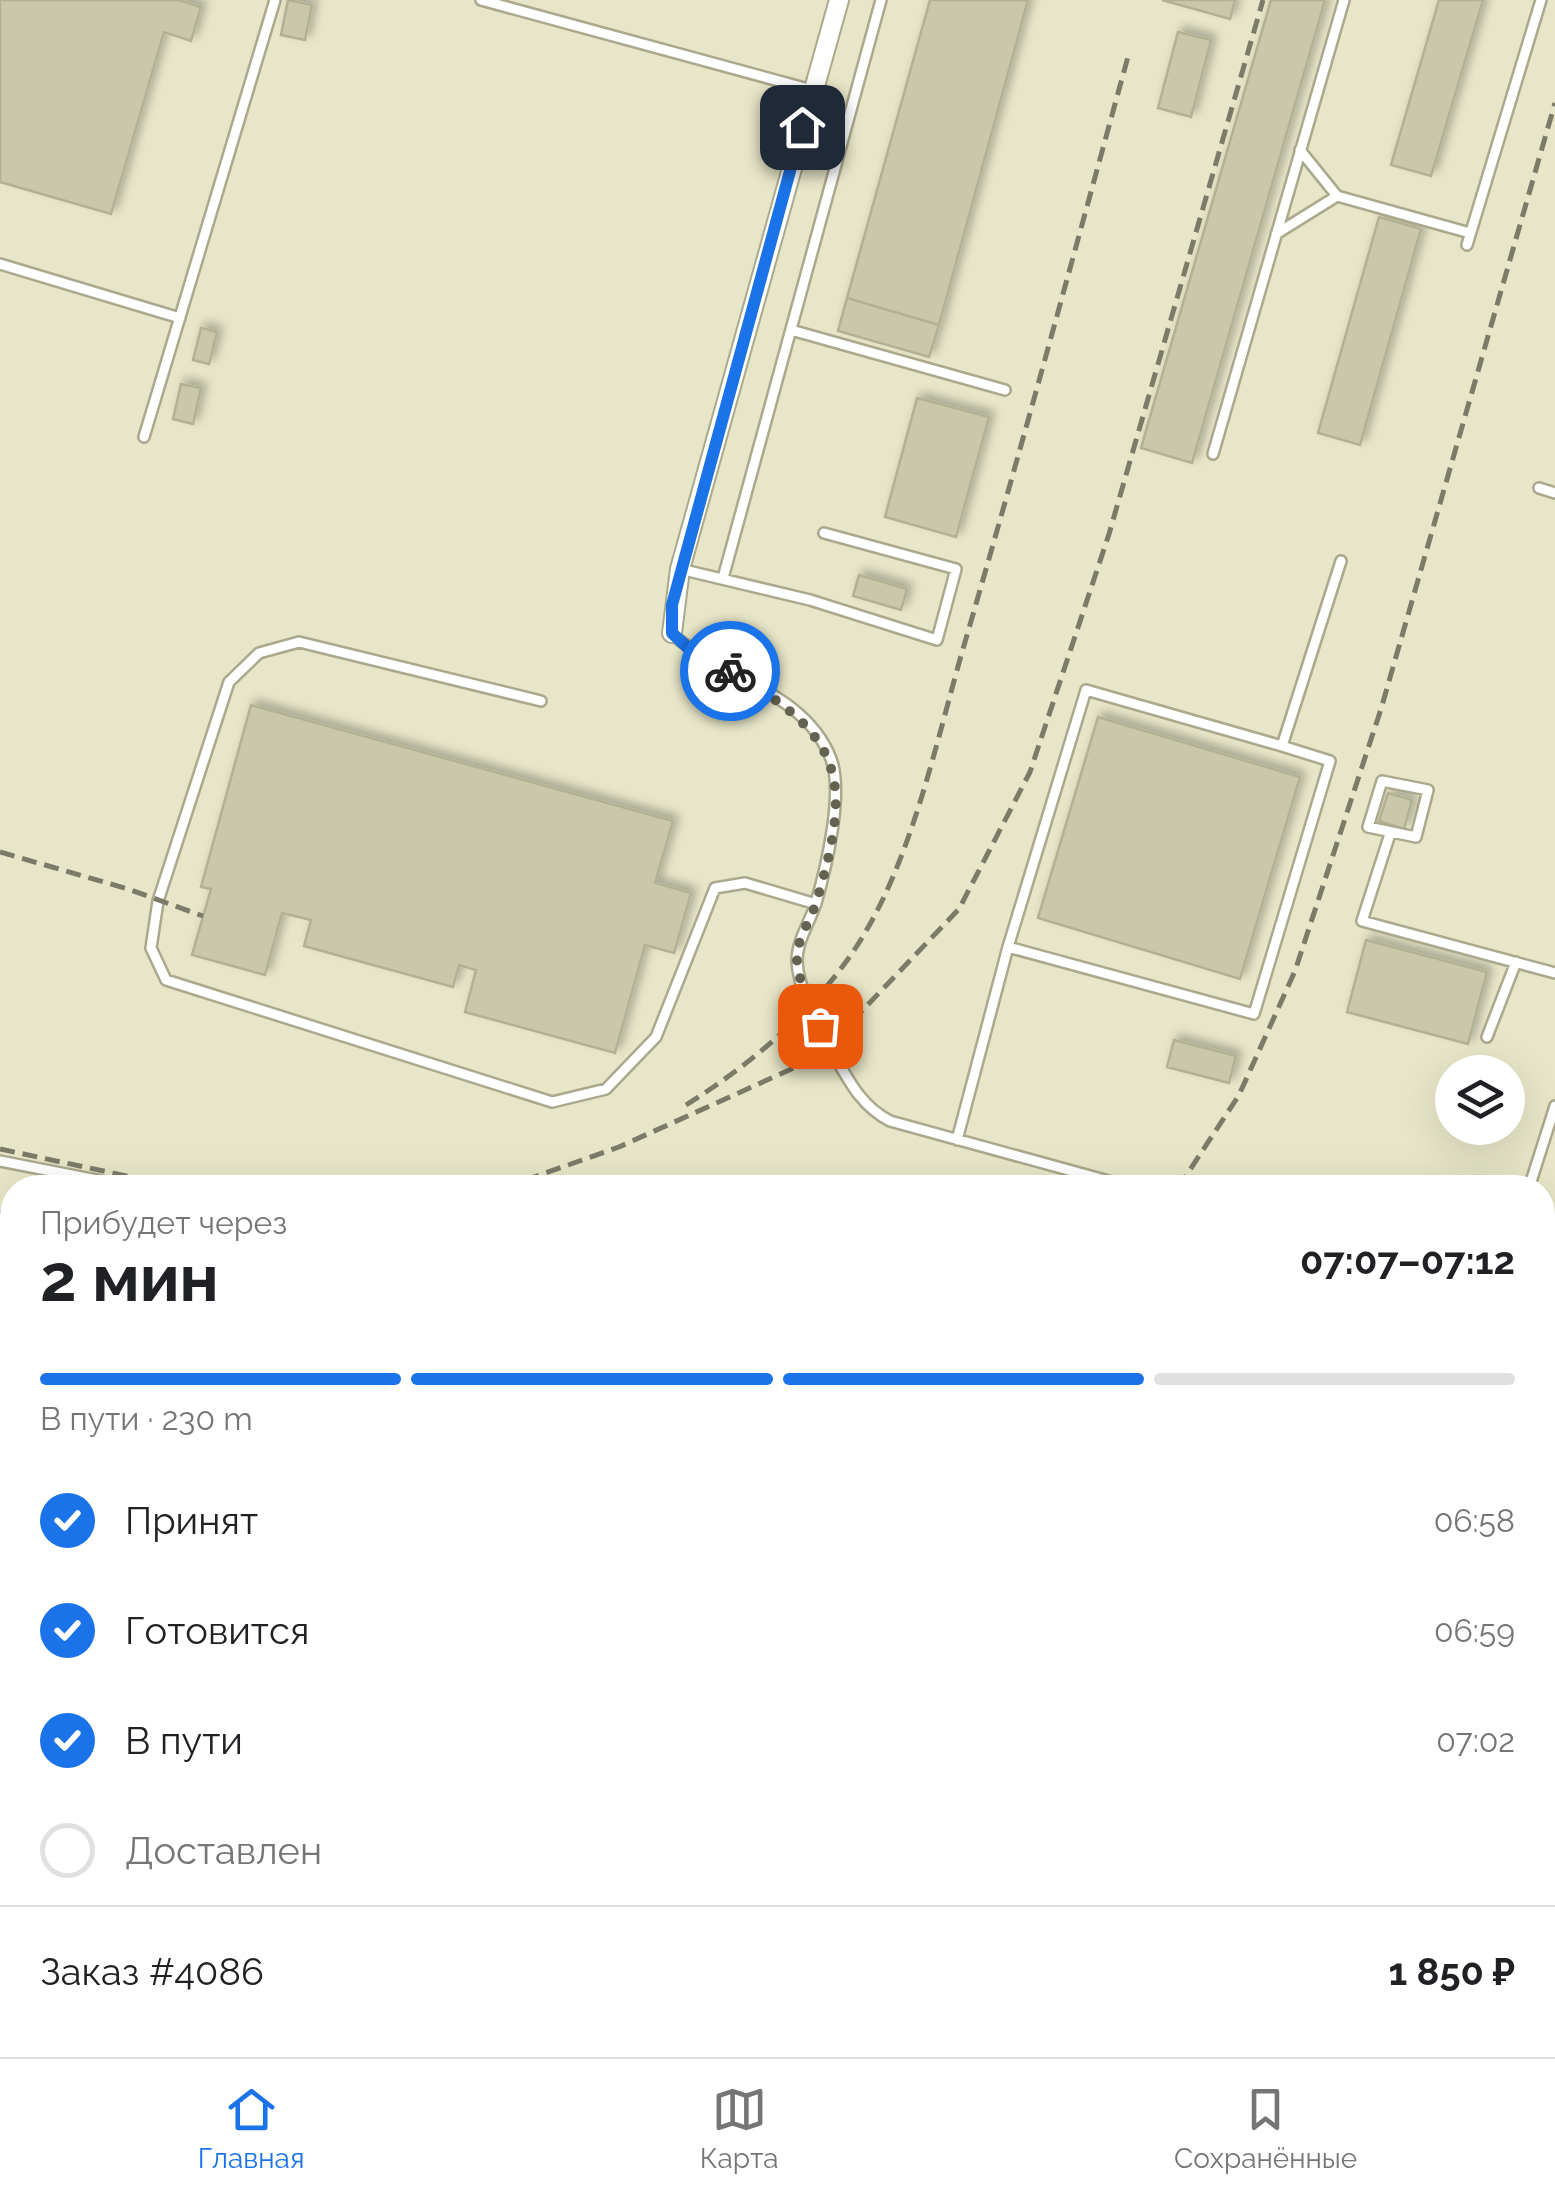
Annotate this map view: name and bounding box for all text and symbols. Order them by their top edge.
pin [760,85,845,170]
icon: home [775,100,830,155]
courier [680,621,780,721]
icon: bike [703,644,758,699]
pin [778,984,863,1069]
icon: bag [793,999,848,1054]
map controls [1435,1055,1525,1145]
button: layers [1435,1055,1525,1145]
text: Прибудет через [40,1204,287,1241]
text: 07:07–07:12 [1300,1238,1515,1283]
text: 2 мин [40,1240,219,1316]
text: В пути · 230 m [40,1400,253,1437]
icon: check [40,1493,95,1548]
text: Принят [125,1498,258,1543]
text: 06:58 [1434,1502,1515,1539]
icon: check [40,1603,95,1658]
text: Готовится [125,1608,309,1653]
text: 06:59 [1434,1612,1515,1649]
icon: check [40,1713,95,1768]
text: В пути [125,1718,243,1763]
text: 07:02 [1436,1722,1515,1759]
text: Доставлен [125,1828,322,1873]
text: Заказ #4086 [40,1949,264,1994]
text: 1 850 ₽ [1389,1949,1515,1994]
tab: Главная [198,2082,304,2175]
tab: Карта [700,2082,779,2175]
tab: Сохранённые [1174,2082,1357,2175]

